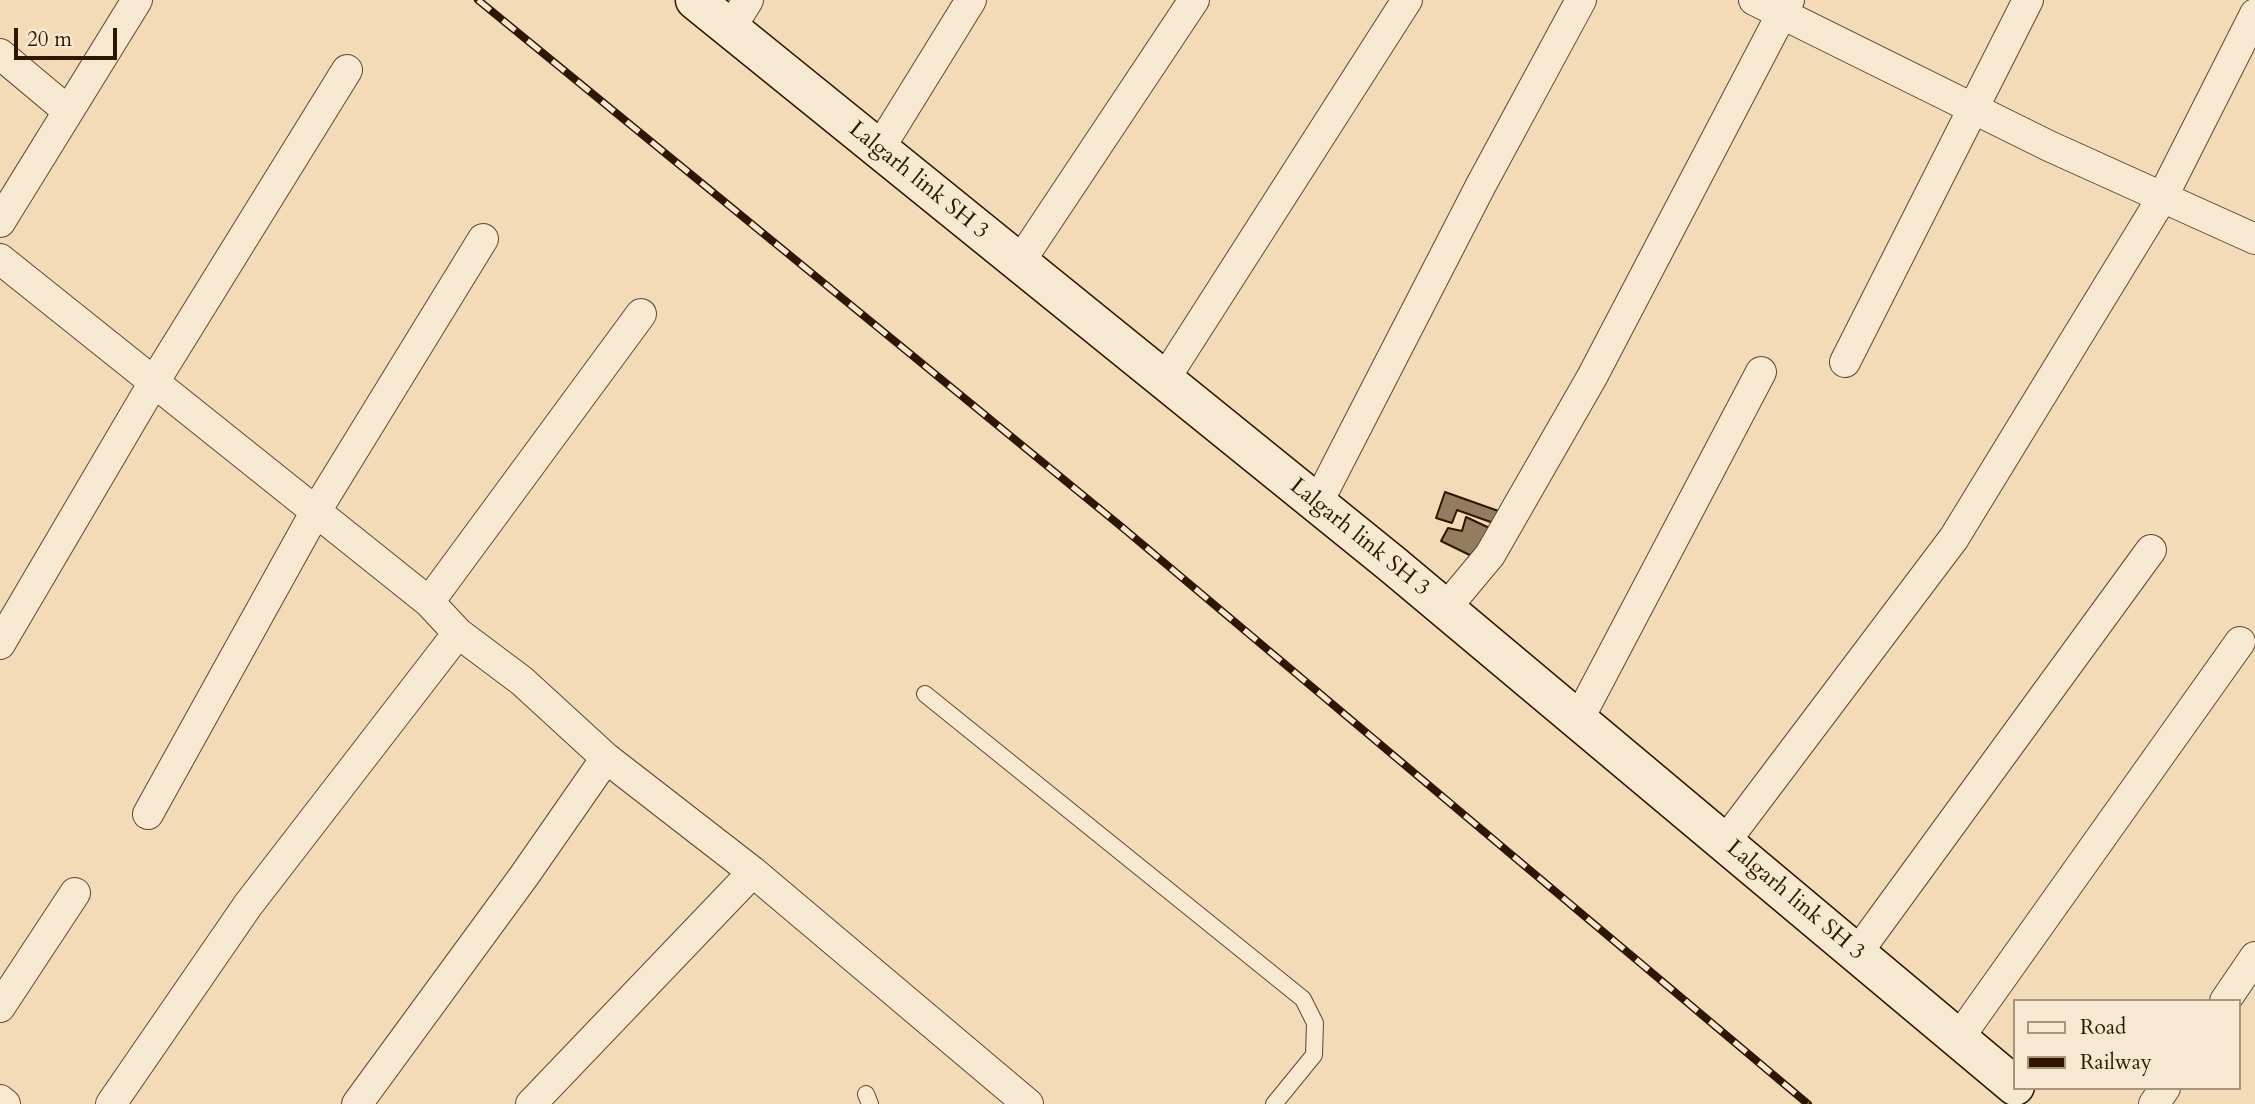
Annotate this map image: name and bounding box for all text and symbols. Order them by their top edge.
scale bar [18,14,121,58]
text: 20 m [27,25,72,54]
street label: Lalgarh link SH 3 [842,116,994,246]
street label: Lalgarh link SH 3 [1283,473,1435,603]
street label: Lalgarh link SH 3 [1720,835,1870,967]
legend [2014,999,2241,1090]
text: Road [2080,1013,2126,1042]
text: Railway [2080,1048,2152,1077]

